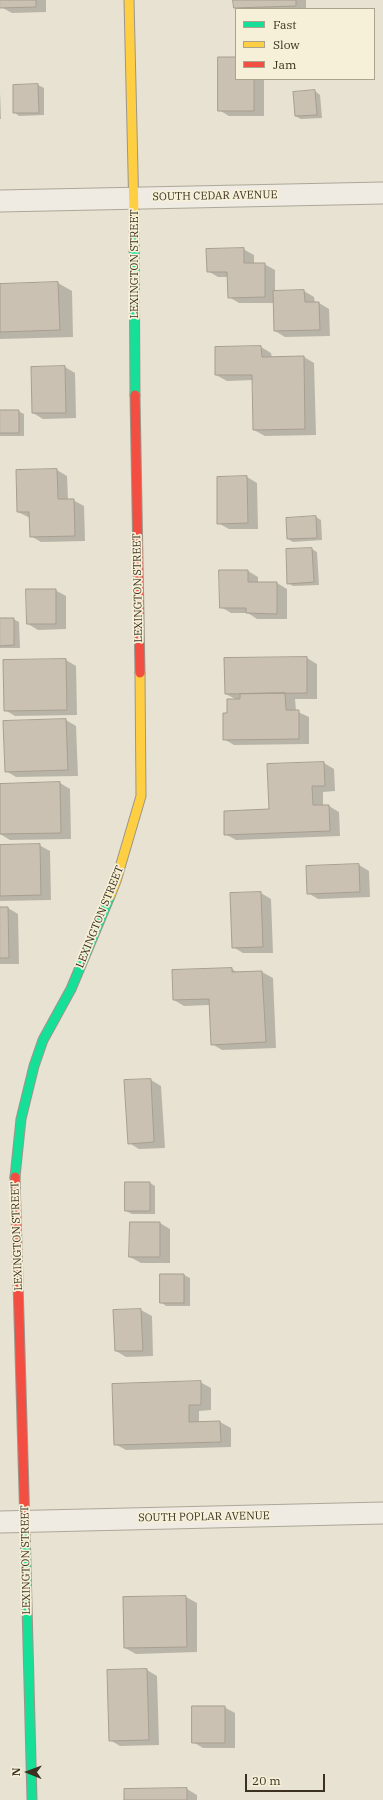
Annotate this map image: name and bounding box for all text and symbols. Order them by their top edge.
legend [235,8,375,80]
text: Fast [273,17,297,32]
text: Slow [273,37,300,52]
text: Jam [273,57,296,72]
street label: SOUTH CEDAR AVENUE [152,188,278,204]
street label: LEXINGTON STREET [128,209,142,319]
street label: LEXINGTON STREET [130,533,146,643]
street label: LEXINGTON STREET [73,864,127,970]
street label: LEXINGTON STREET [8,1181,26,1291]
street label: LEXINGTON STREET [18,1505,34,1615]
street label: SOUTH POPLAR AVENUE [138,1509,270,1525]
north arrow [8,1752,48,1792]
scale bar [247,1766,327,1792]
text: N [9,1767,23,1776]
text: 20 m [252,1773,281,1788]

